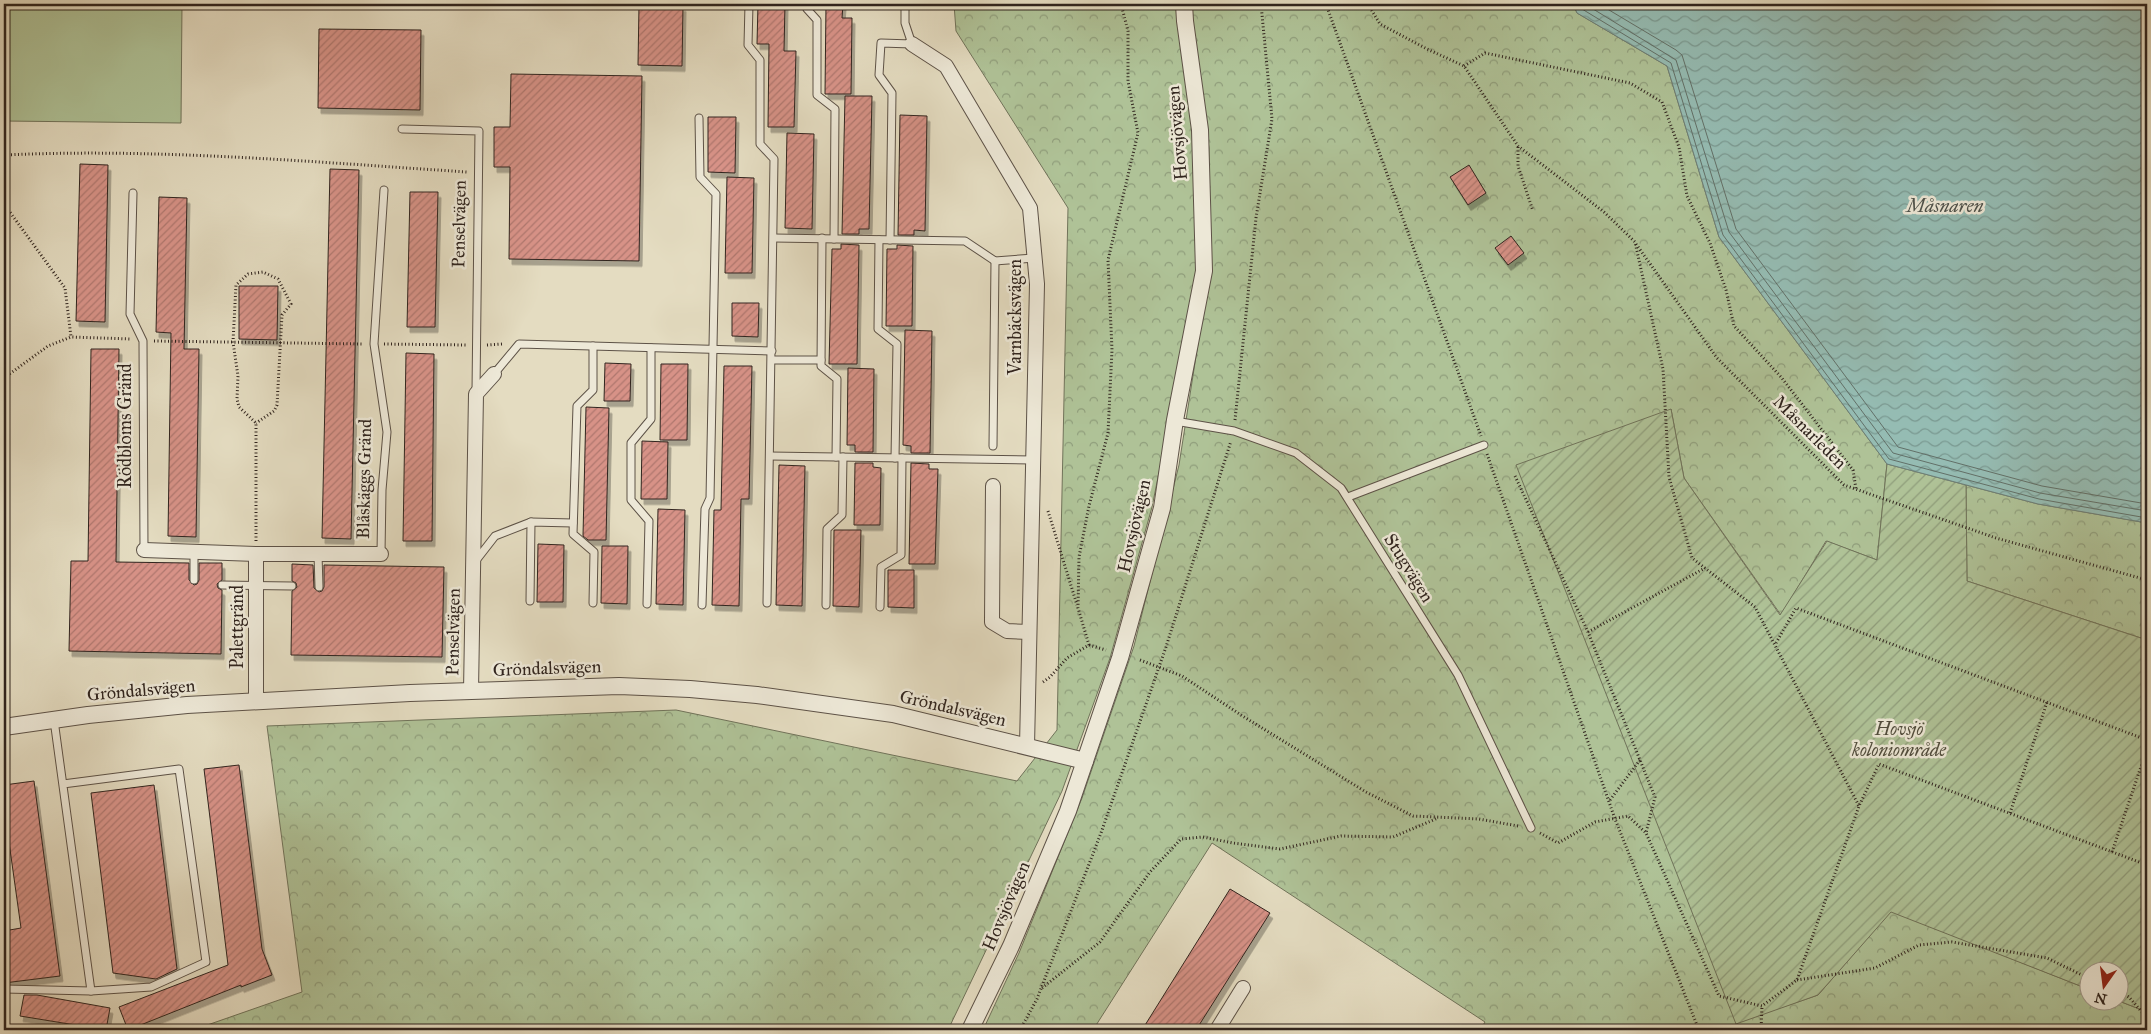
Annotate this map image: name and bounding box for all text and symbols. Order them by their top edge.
street label: Hovsjövägen [1162,84,1193,181]
street label: Penselvägen [447,180,472,268]
water label: Måsnaren [1905,194,1984,217]
street label: Varnbäcksvägen [1004,259,1027,376]
street label: Rödbloms Gränd [114,363,136,489]
street label: Måsnarleden [1769,391,1852,474]
street label: Blåskäggs Gränd [352,419,377,539]
street label: Hovsjövägen [1113,477,1156,575]
street label: Stugvägen [1378,530,1439,607]
street label: Palettgränd [226,585,249,669]
street label: Penselvägen [441,588,466,676]
street label: Gröndalsvägen [492,655,602,682]
street label: Gröndalsvägen [86,674,196,707]
street label: Gröndalsvägen [897,685,1009,732]
park label: Hovsjö koloniområde [1851,718,1947,761]
street label: Hovsjövägen [977,858,1036,954]
north arrow [2078,962,2128,1012]
text: N [2093,988,2109,1008]

